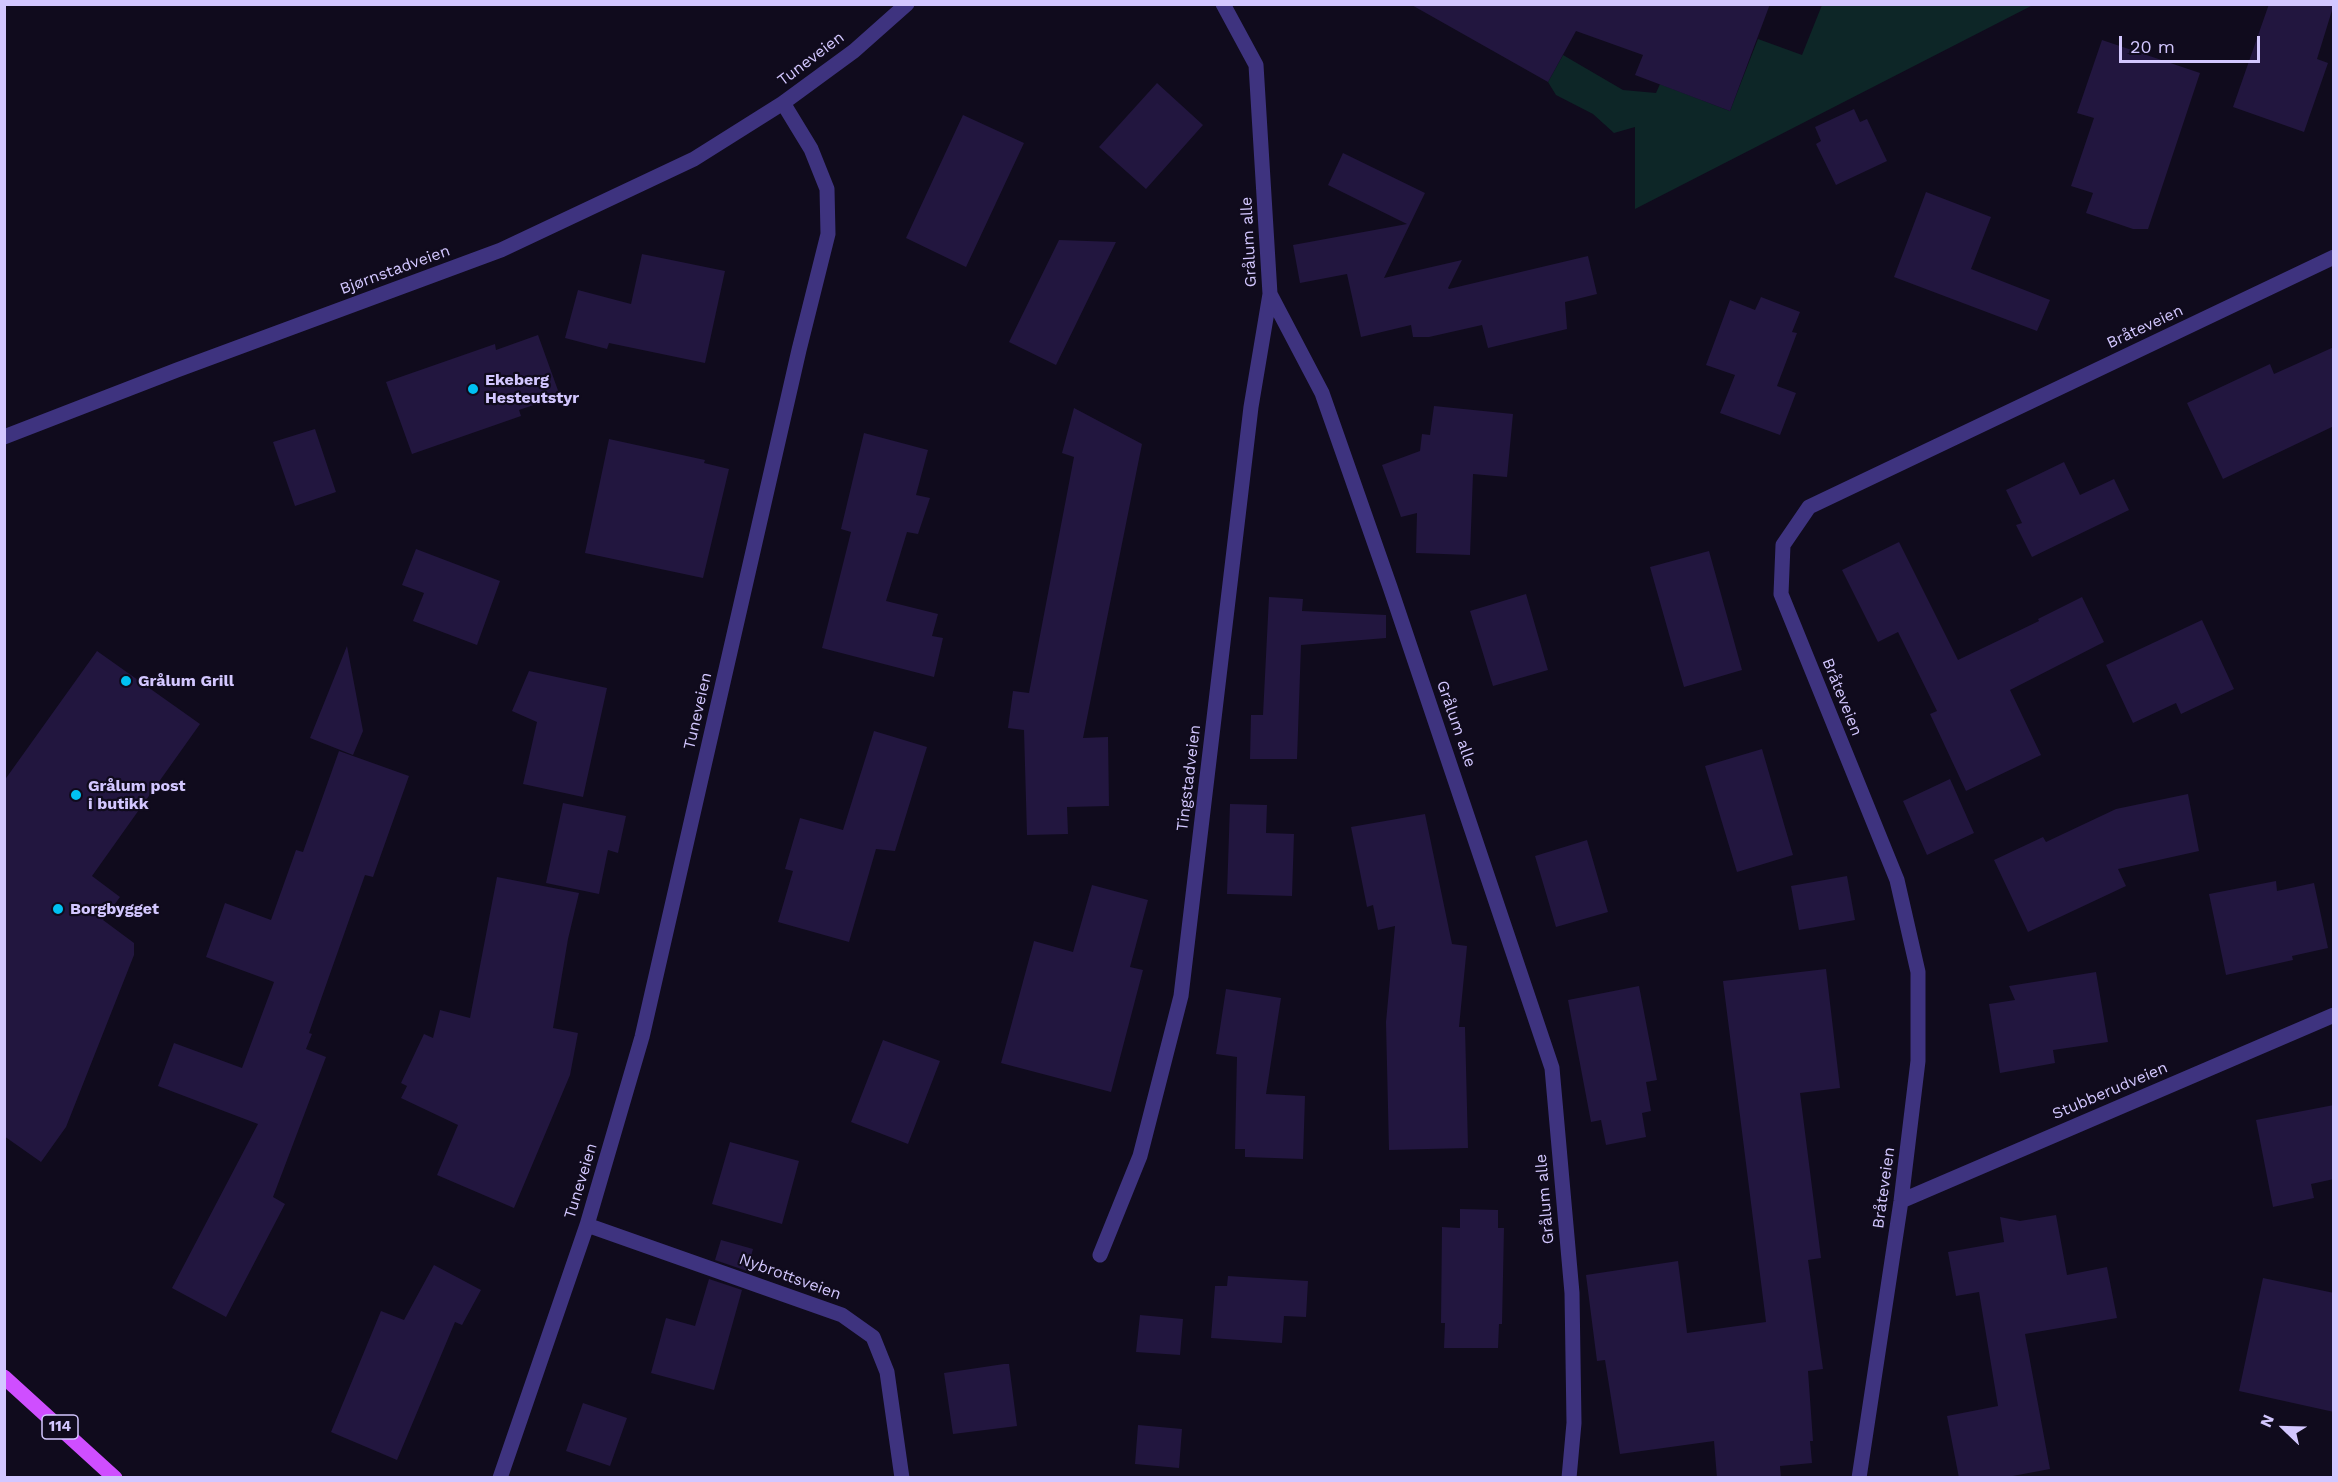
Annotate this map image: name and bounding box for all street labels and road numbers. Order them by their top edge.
street label: Tuneveien [774,28,848,90]
street label: Grålum alle [1237,196,1261,288]
street label: Bjørnstadveien [337,241,453,299]
street label: Bråteveien [2104,301,2186,353]
street label: Bråteveien [1818,655,1866,739]
street label: Tuneveien [680,671,716,751]
street label: Grålum alle [1432,678,1480,770]
street label: Tingstadveien [1173,724,1205,832]
street label: Stubberudveien [2049,1058,2171,1124]
street label: Tuneveien [560,1141,602,1221]
street label: Bråteveien [1869,1146,1899,1230]
street label: Grålum alle [1531,1153,1559,1245]
street label: Nybrottsveien [736,1250,844,1304]
road number: 114 [42,1415,78,1439]

